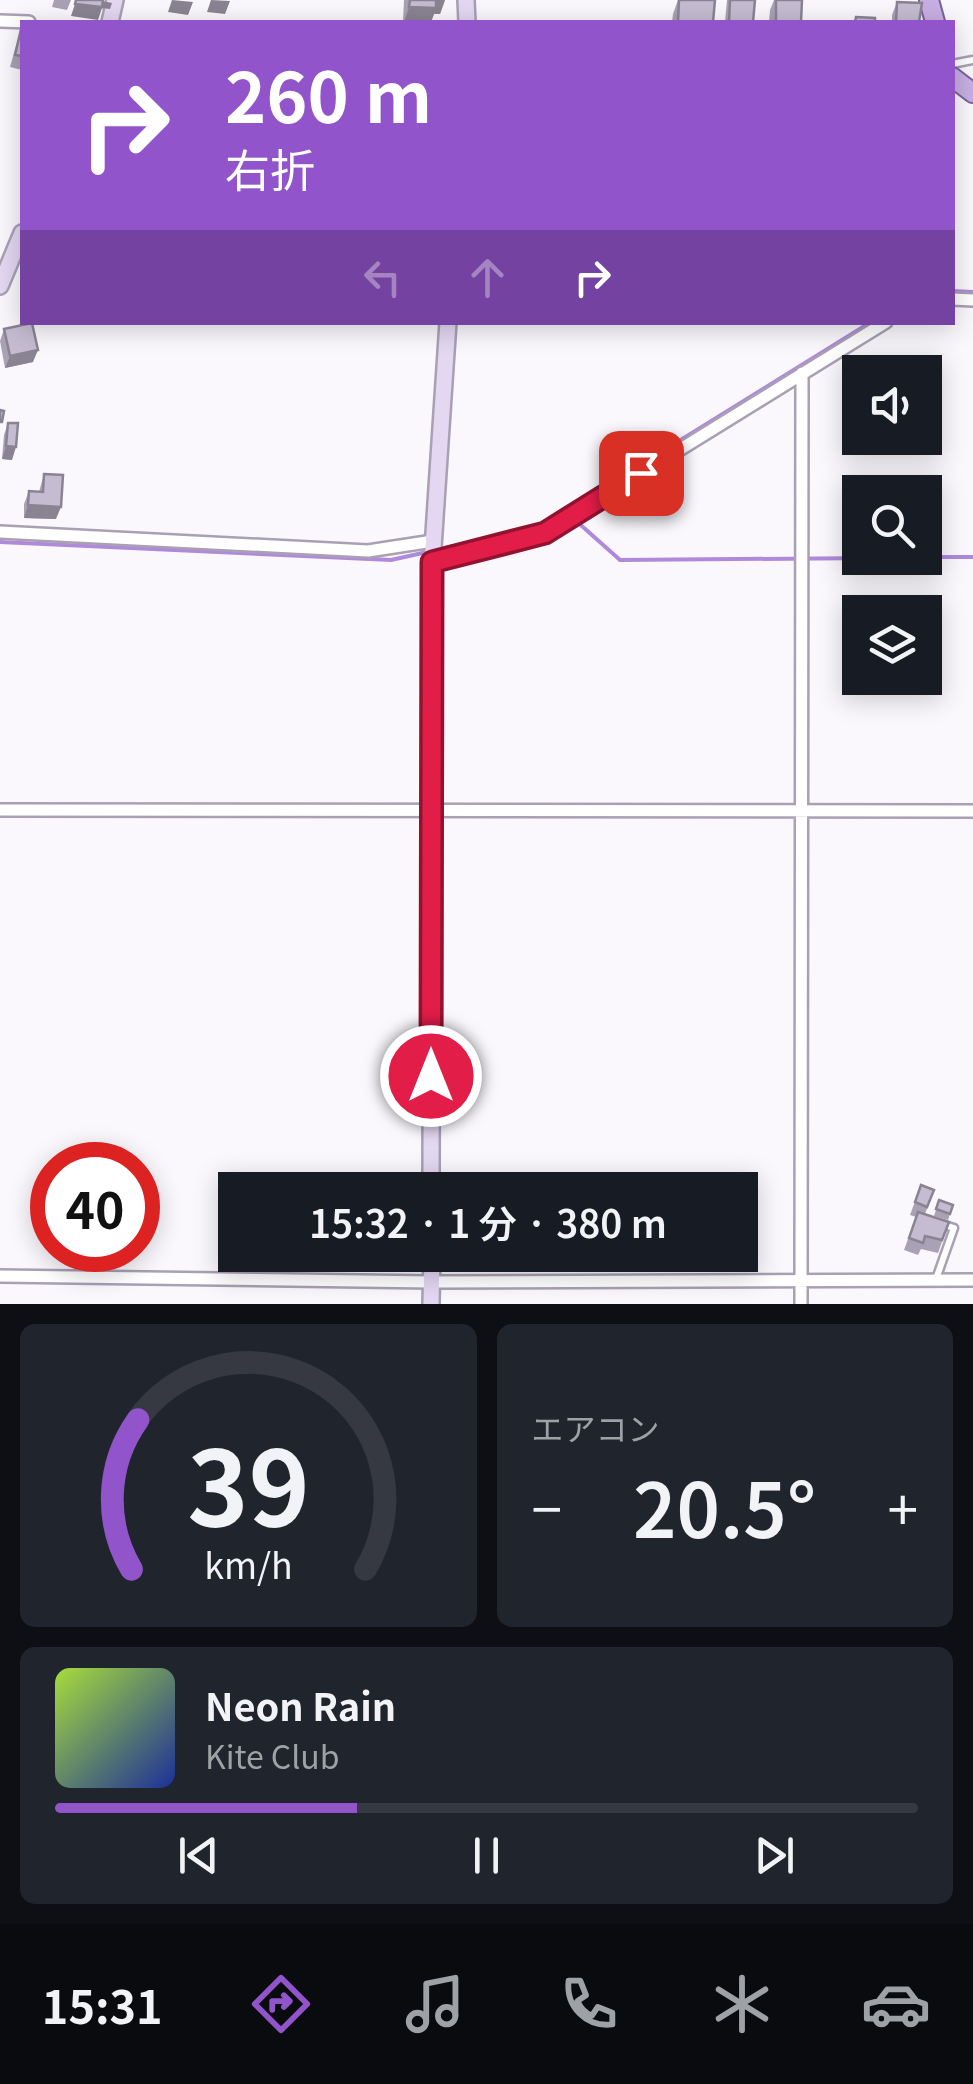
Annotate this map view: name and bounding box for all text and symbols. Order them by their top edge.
text: 260 m [225,42,432,143]
icon: right [60,60,190,190]
text: 右折 [225,135,315,200]
icon: left [355,250,410,305]
icon: ahead [460,250,515,305]
icon: right [565,250,620,305]
map controls [842,355,942,695]
button: sound [842,355,942,455]
pin [599,431,684,516]
icon: arrive [614,446,669,501]
button: search [842,475,942,575]
button: layers [842,595,942,695]
position arrow [379,1024,483,1128]
speed limit sign: 40 [30,1142,160,1272]
text: 15:32 · 1 分 · 380 m [309,1194,667,1249]
text: エアコン [532,1404,660,1450]
text: 39 [187,1406,310,1557]
text: 20.5° [633,1451,816,1560]
text: − [532,1466,562,1546]
text: + [887,1466,918,1546]
text: km/h [204,1538,293,1589]
text: Neon Rain [205,1677,396,1732]
text: Kite Club [205,1732,340,1778]
icon: previous [171,1828,226,1883]
icon: pause [459,1828,514,1883]
icon: next [747,1828,802,1883]
icon: directions [246,1969,316,2039]
icon: music [400,1969,470,2039]
icon: phone [554,1969,624,2039]
icon: climate [707,1969,777,2039]
icon: car [861,1969,931,2039]
text: 15:31 [42,1972,163,2037]

